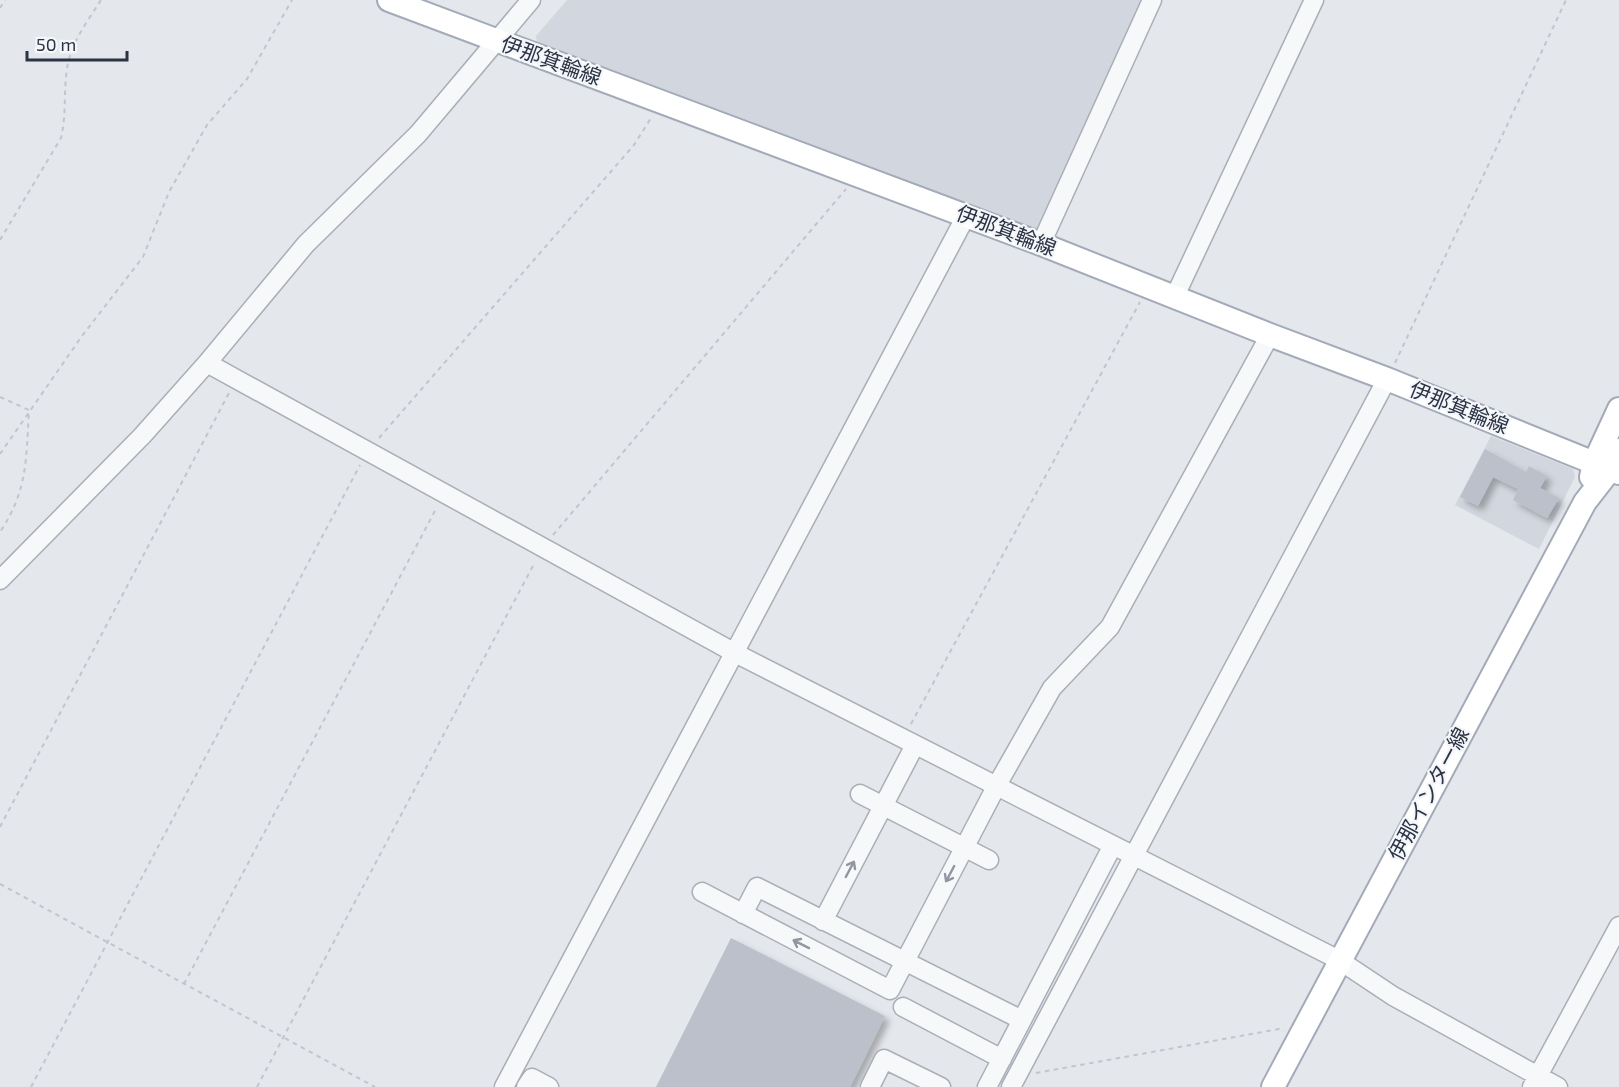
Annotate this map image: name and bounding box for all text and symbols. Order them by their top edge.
scale bar [27,24,128,62]
street label: 伊那箕輪線 [498,30,605,89]
text: 50 m [36,33,76,55]
street label: 伊那箕輪線 [953,199,1060,260]
street label: 伊那箕輪線 [1406,375,1513,438]
street label: 伊那インター線 [1382,723,1473,864]
one-way arrow [844,861,856,878]
one-way arrow [943,865,955,883]
one-way arrow [792,938,810,949]

